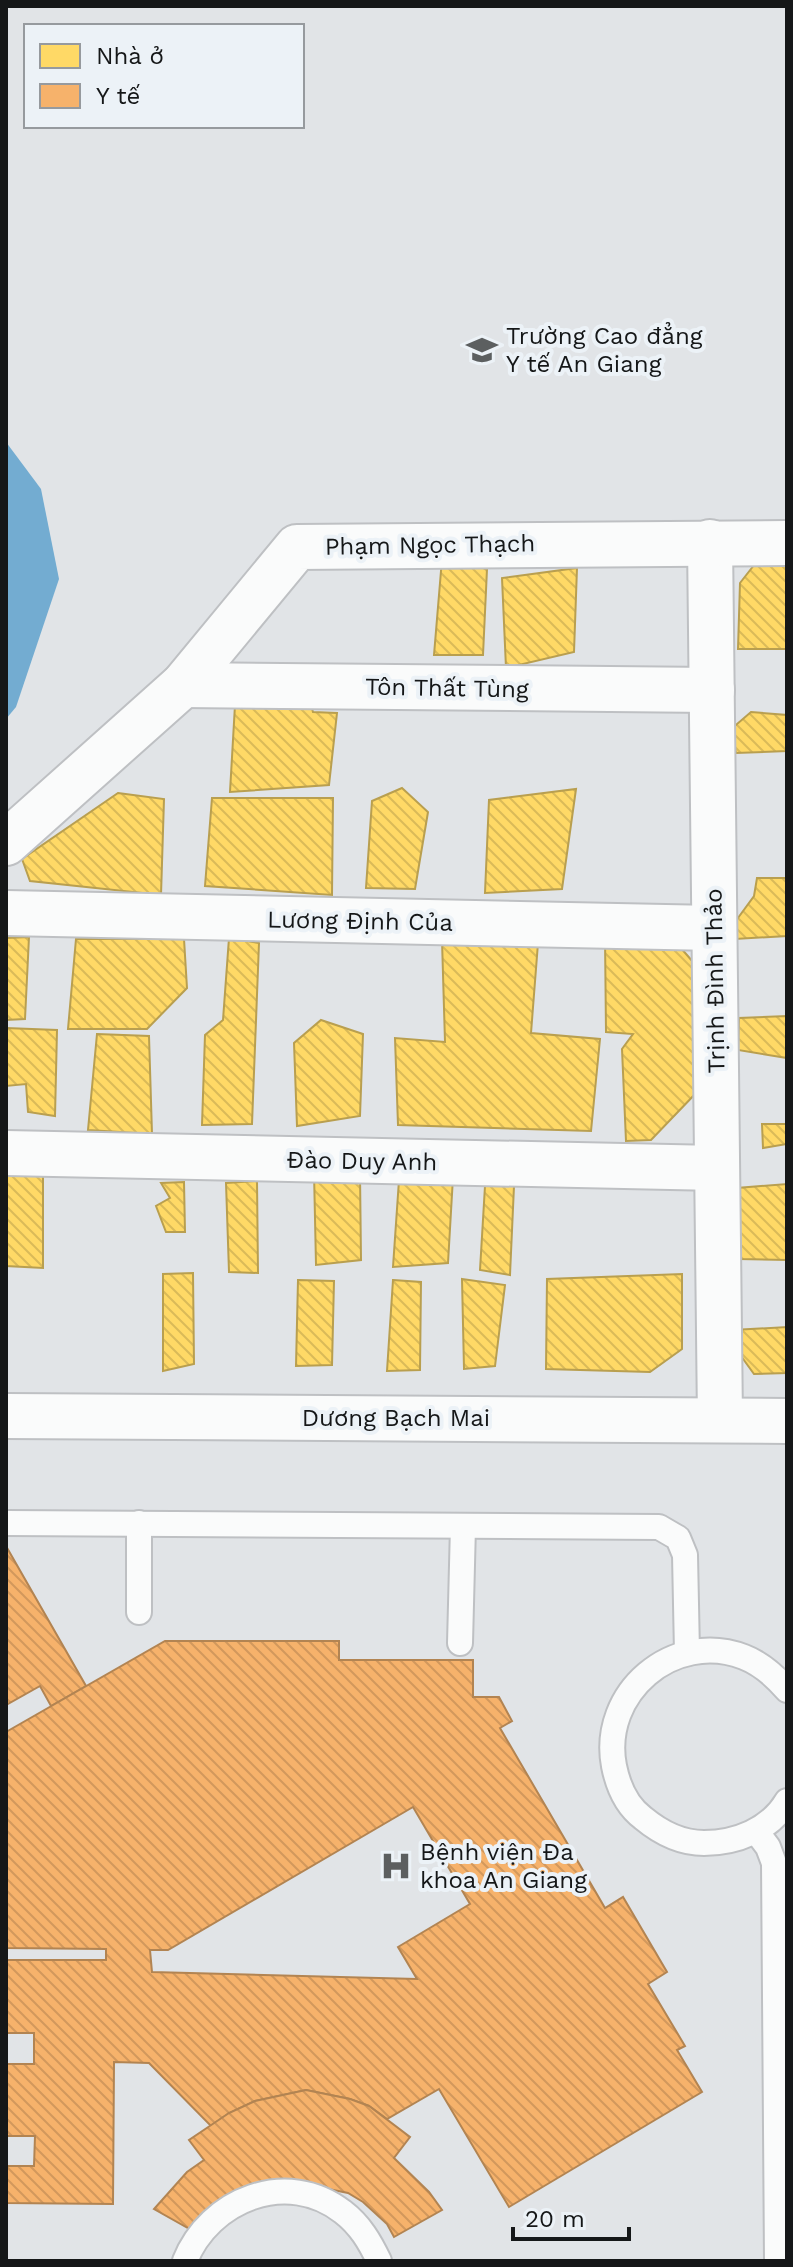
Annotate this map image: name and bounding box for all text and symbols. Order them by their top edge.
legend [24,24,304,128]
text: Nhà ở [96,42,164,70]
text: Y tế [96,82,140,110]
place label: Trường Cao đẳng Y tế An Giang [506,321,703,378]
school or university icon: Trường Cao đẳng Y tế An Giang [465,333,499,367]
street label: Phạm Ngọc Thạch [325,529,535,561]
street label: Tôn Thất Tùng [365,673,529,703]
street label: Trịnh Đình Thảo [699,888,731,1074]
street label: Lương Định Của [267,905,453,937]
street label: Đào Duy Anh [287,1146,437,1176]
street label: Dương Bạch Mai [302,1404,490,1432]
place label: Bệnh viện Đa khoa An Giang [420,1838,587,1894]
hospital icon: Bệnh viện Đa khoa An Giang [379,1849,413,1883]
scale bar [513,2191,629,2241]
text: 20 m [525,2205,585,2233]

